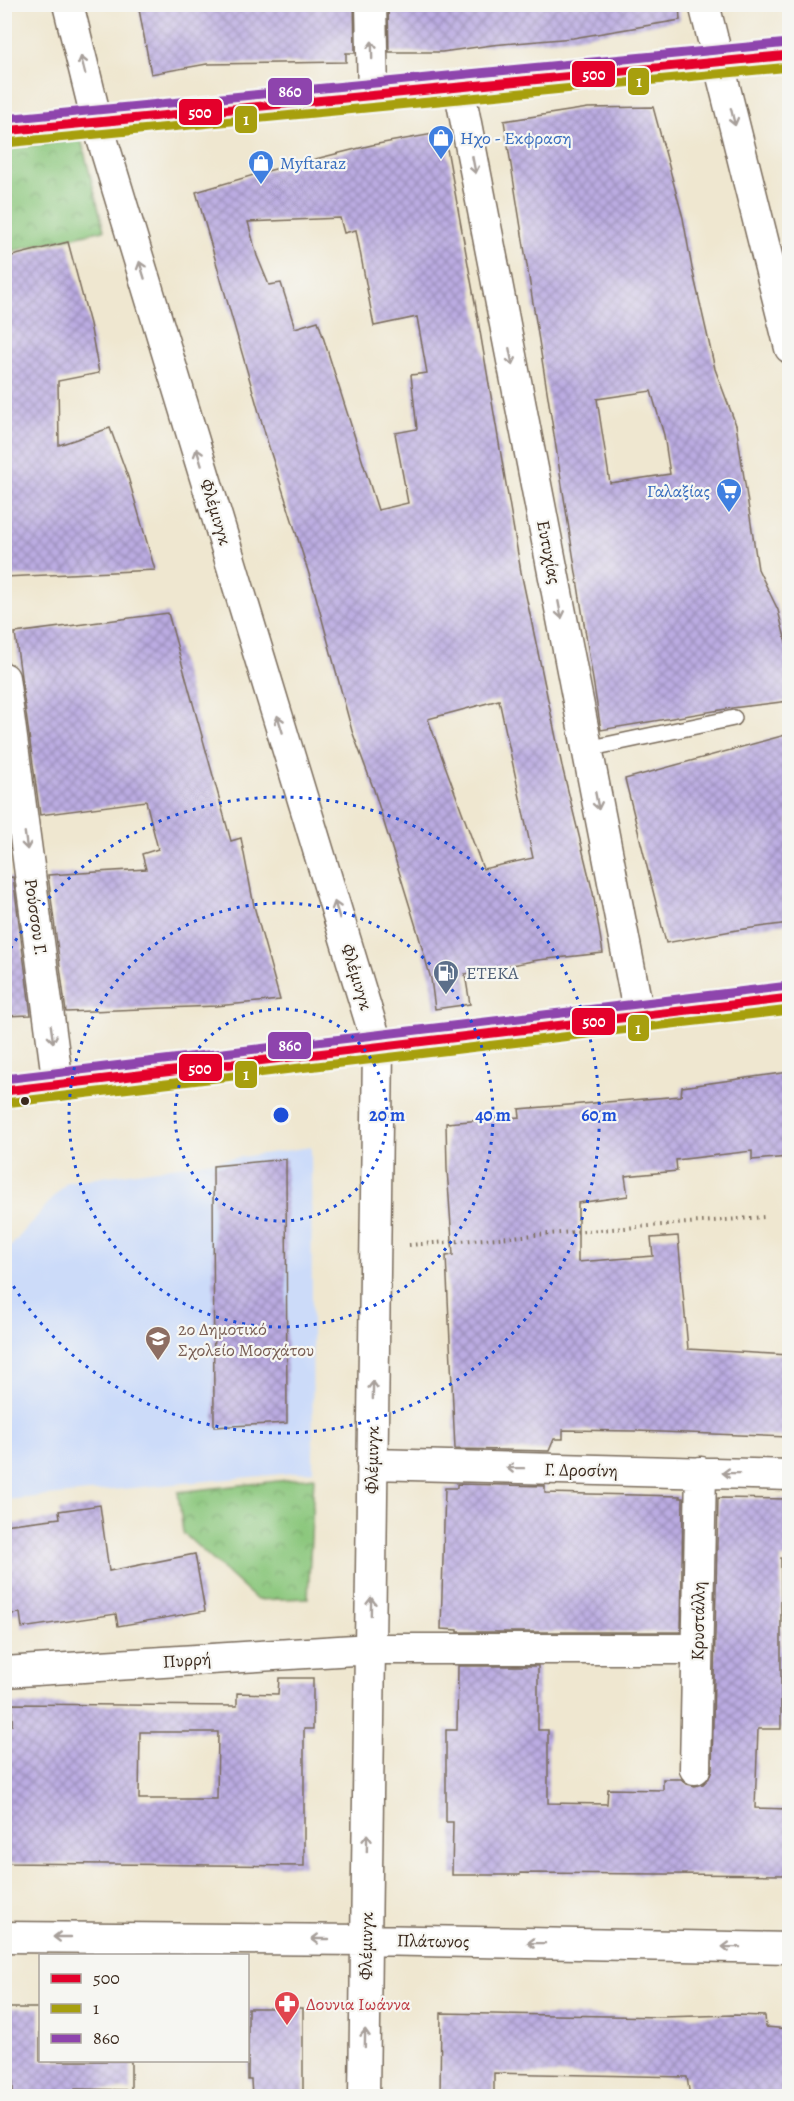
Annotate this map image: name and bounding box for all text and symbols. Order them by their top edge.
one-way arrow [366,40,378,60]
one-way arrow [76,56,88,75]
line badge: 500 [571,60,616,88]
text: 500 [583,64,605,86]
line badge: 1 [627,67,650,96]
text: 1 [636,71,642,93]
line badge: 860 [267,77,313,106]
text: 860 [278,81,302,103]
line badge: 500 [178,98,223,126]
text: 500 [189,102,211,124]
line badge: 1 [234,105,258,134]
one-way arrow [728,108,740,127]
text: 1 [243,109,249,131]
shop icon: Ηχο - Εκφραση [426,123,456,161]
place label: Ηχο - Εκφραση [460,126,572,150]
shop icon: Myftaraz [246,148,276,186]
place label: Myftaraz [280,151,346,175]
one-way arrow [469,155,480,174]
one-way arrow [136,261,147,280]
one-way arrow [506,346,517,366]
one-way arrow [193,448,204,467]
street label: Φλέμινγκ [195,476,238,549]
supermarket icon: Γαλαξίας [714,476,744,514]
place label: Γαλαξίας [647,479,710,503]
street label: Ευτυχίας [531,518,567,586]
one-way arrow [555,600,566,619]
one-way arrow [274,715,285,734]
one-way arrow [592,791,603,811]
one-way arrow [21,830,32,850]
street label: Ρούσσου Γ. [19,877,53,957]
one-way arrow [331,901,342,920]
street label: Φλέμινγκ [336,941,379,1014]
fuel station icon: ΕΤΕΚΑ [431,958,461,996]
place label: ΕΤΕΚΑ [466,961,519,985]
line badge: 500 [571,1007,616,1036]
text: 500 [583,1011,605,1033]
line badge: 1 [627,1014,650,1042]
text: 1 [635,1018,641,1040]
one-way arrow [46,1023,57,1043]
line badge: 860 [267,1031,312,1060]
text: 860 [278,1035,302,1057]
line badge: 500 [178,1053,223,1082]
text: 500 [189,1058,211,1080]
line badge: 1 [234,1060,258,1089]
text: 1 [243,1064,249,1086]
unlabelled marker [19,1095,31,1107]
text: 20 m [369,1103,405,1127]
text: 40 m [475,1103,511,1127]
text: 60 m [581,1103,617,1127]
centre of rings [271,1105,291,1125]
place label: 2ο Δημοτικό Σχολείο Μοσχάτου [178,1317,314,1362]
school or university icon: 2ο Δημοτικό Σχολείο Μοσχάτου [143,1324,173,1362]
one-way arrow [367,1381,379,1401]
street label: Φλέμινγκ [359,1425,385,1494]
street label: Γ. Δροσίνη [544,1457,618,1483]
one-way arrow [506,1462,526,1474]
one-way arrow [722,1467,742,1479]
street label: Κρυστάλλη [685,1581,711,1661]
one-way arrow [365,1597,377,1617]
street label: Πυρρή [162,1646,212,1674]
one-way arrow [361,1834,373,1854]
street label: Φλέμινγκ [353,1911,379,1980]
street label: Πλάτωνος [397,1928,469,1954]
one-way arrow [53,1931,73,1943]
one-way arrow [311,1934,331,1945]
one-way arrow [527,1937,547,1949]
one-way arrow [722,1941,742,1952]
legend [39,1954,249,2062]
text: 500 [93,1966,120,1990]
pharmacy icon: Δουνια Ιωάννα [272,1989,302,2027]
place label: Δουνια Ιωάννα [306,1992,411,2016]
text: 1 [93,1996,99,2020]
text: 860 [93,2026,120,2050]
one-way arrow [359,2029,371,2049]

